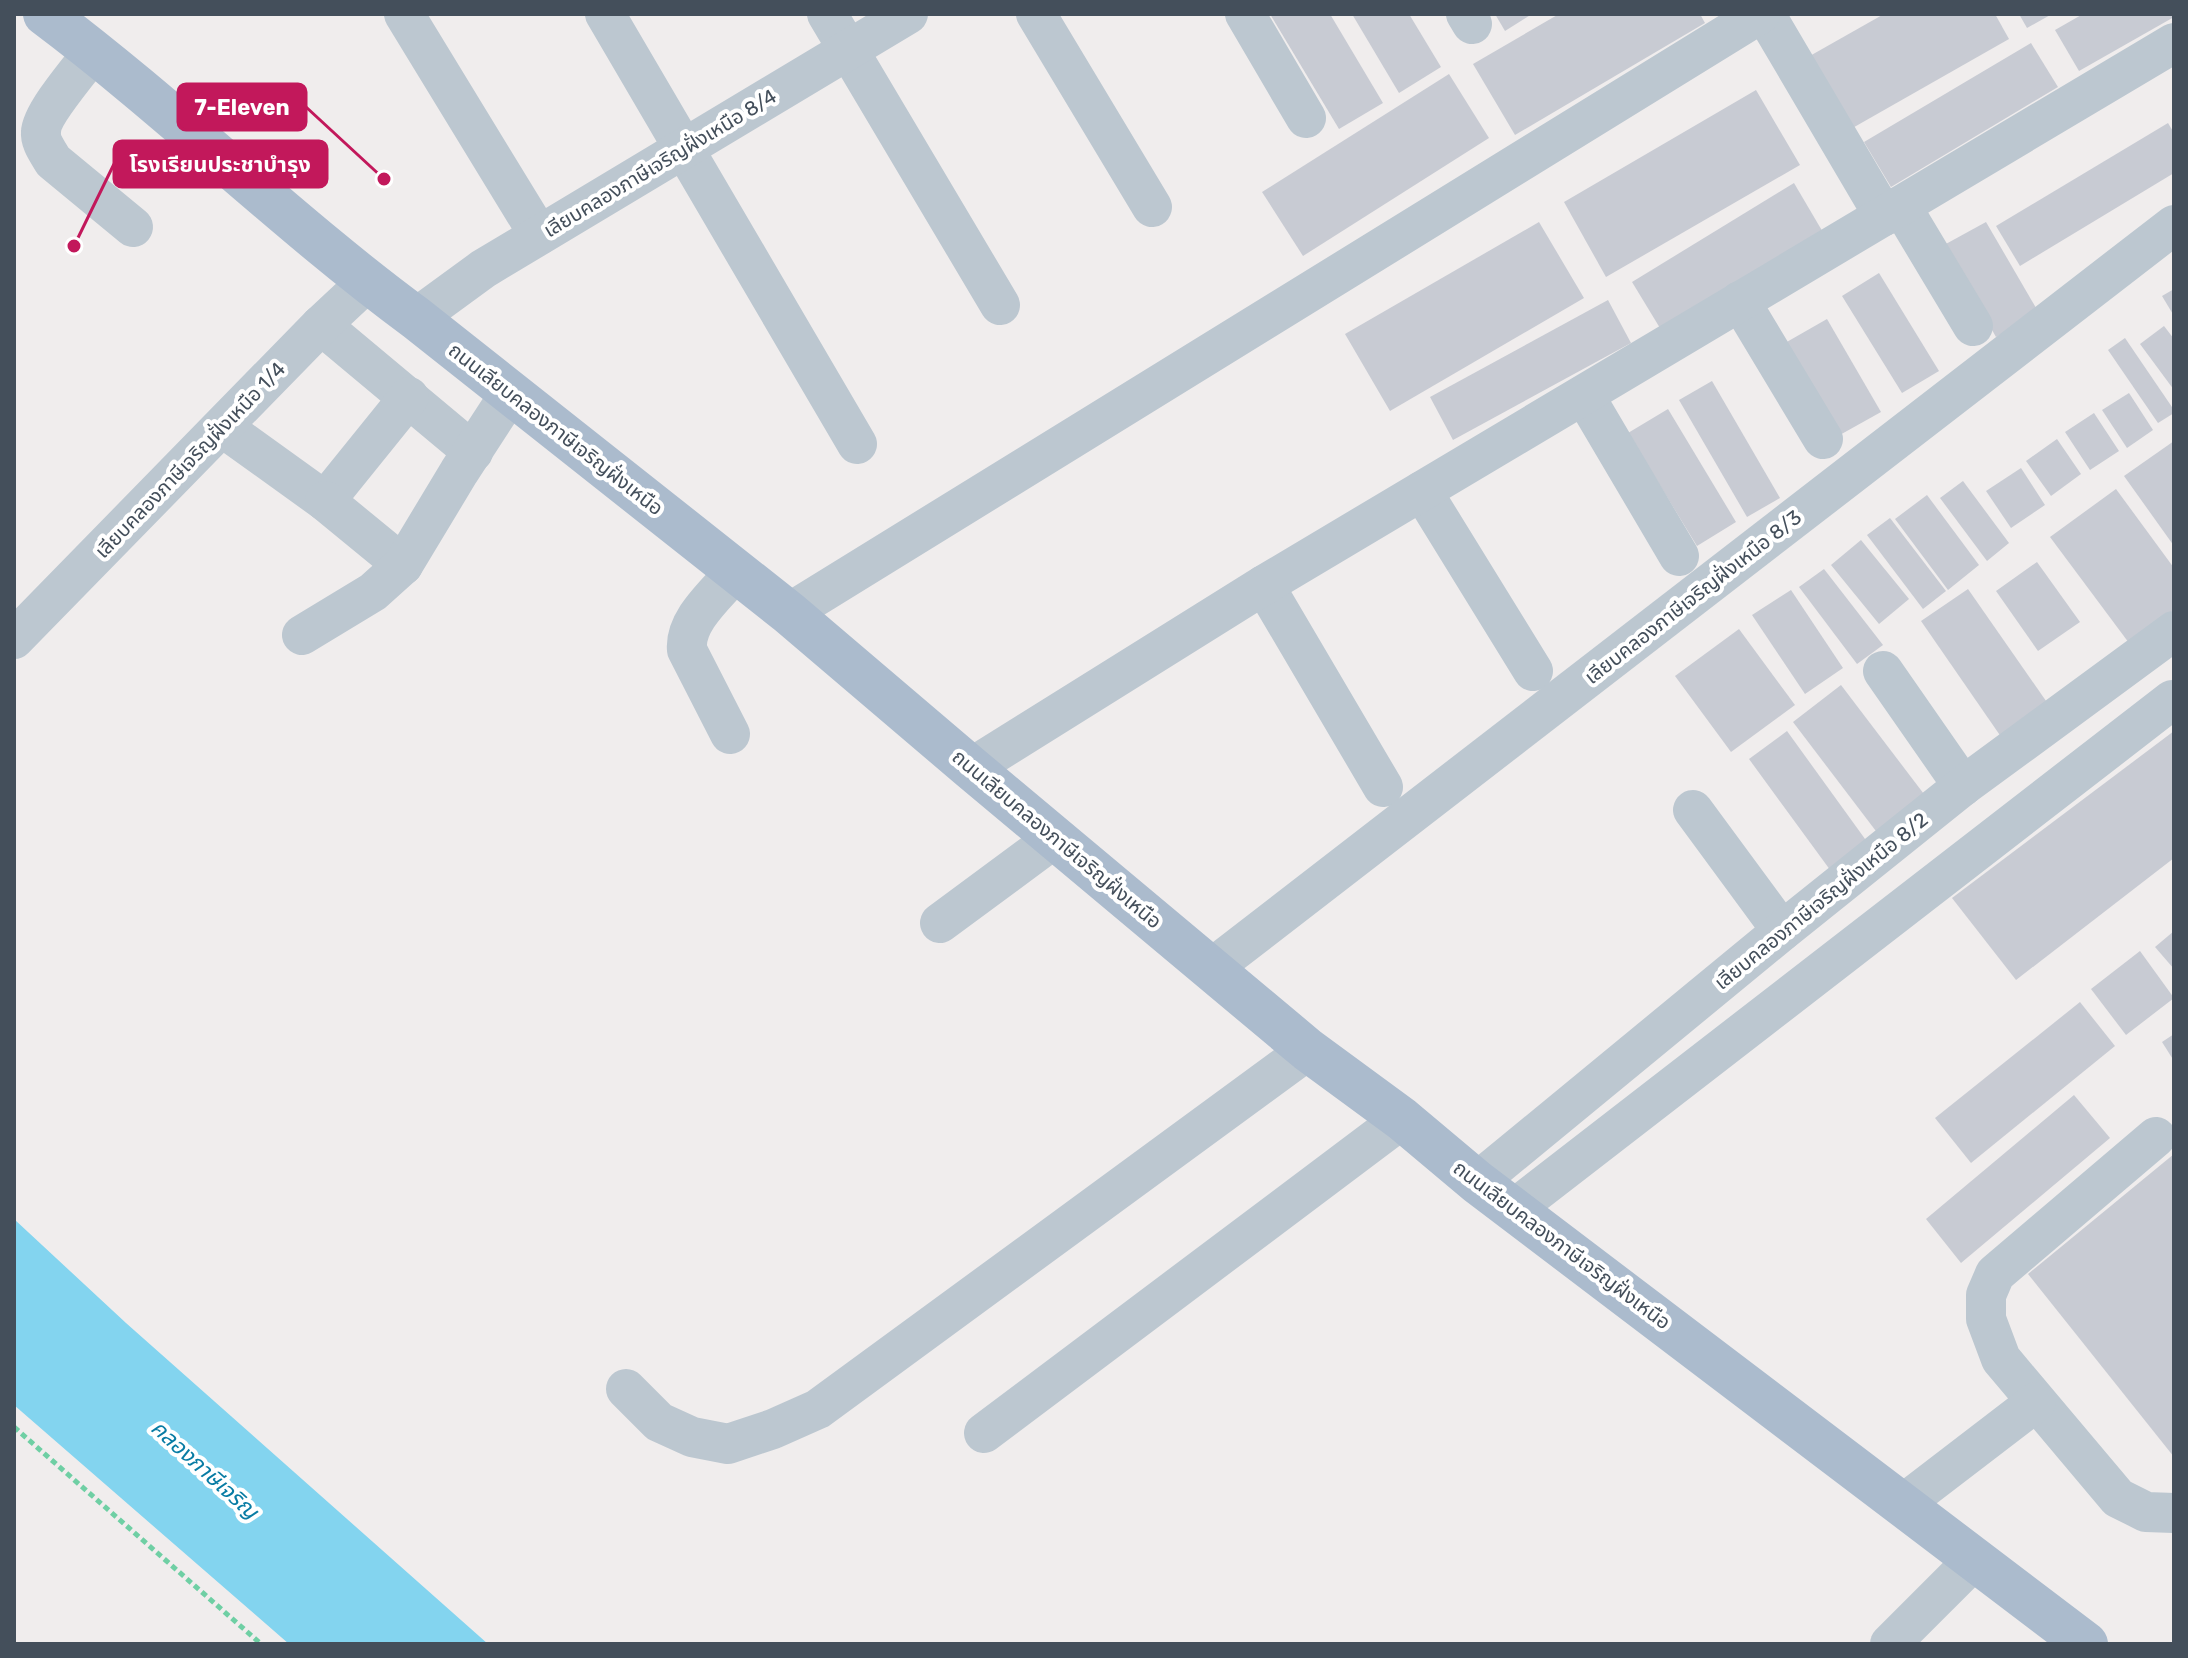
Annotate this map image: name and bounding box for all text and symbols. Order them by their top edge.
street label: เลียบคลองภาษีเจริญฝั่งเหนือ 8/4 [539,83,781,242]
callout: 7-Eleven [178,84,306,130]
text: 7-Eleven [194,94,290,121]
callout: โรงเรียนประชาบำรุง [114,141,327,187]
text: โรงเรียนประชาบำรุง [129,151,311,178]
street label: ถนนเลียบคลองภาษีเจริญฝั่งเหนือ [444,337,669,520]
street label: เลียบคลองภาษีเจริญฝั่งเหนือ 1/4 [89,356,290,563]
street label: เลียบคลองภาษีเจริญฝั่งเหนือ 8/3 [1579,504,1806,689]
street label: ถนนเลียบคลองภาษีเจริญฝั่งเหนือ [948,744,1167,934]
street label: เลียบคลองภาษีเจริญฝั่งเหนือ 8/2 [1709,807,1933,995]
street label: ถนนเลียบคลองภาษีเจริญฝั่งเหนือ [1449,1155,1676,1335]
water label: คลองภาษีเจริญ [145,1414,265,1526]

